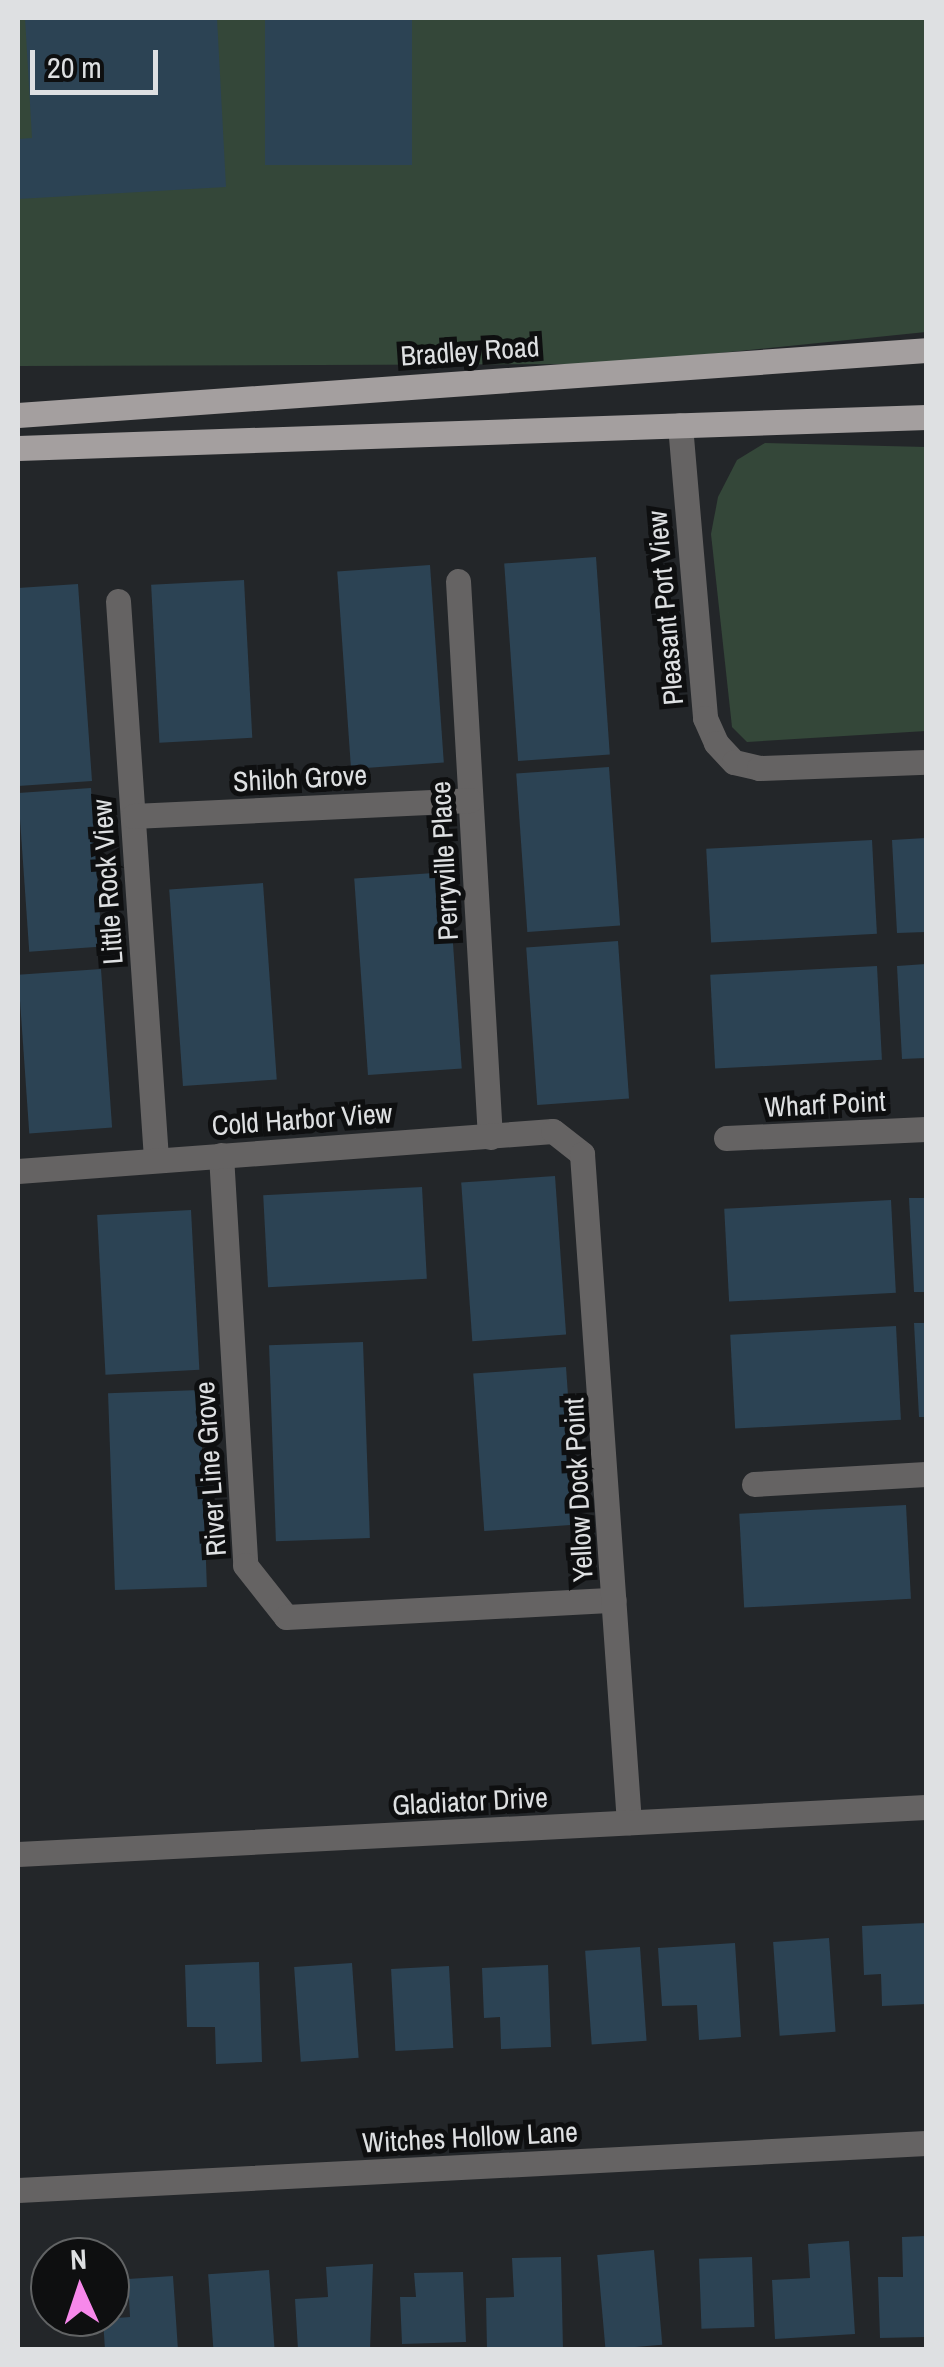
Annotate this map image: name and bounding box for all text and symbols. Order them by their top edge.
scale bar [35,30,162,92]
text: 20 m [47,47,102,87]
street label: Bradley Road [399,329,541,373]
street label: Pleasant Port View [640,509,690,707]
street label: Shiloh Grove [232,758,368,798]
street label: Perryville Place [423,780,465,942]
street label: Little Rock View [84,798,130,966]
street label: Wharf Point [764,1084,886,1124]
street label: Cold Harbor View [211,1096,393,1142]
street label: River Line Grove [187,1381,233,1557]
street label: Yellow Dock Point [556,1397,600,1583]
street label: Gladiator Drive [391,1780,549,1822]
street label: Witches Hollow Lane [361,2115,579,2159]
north arrow [30,2237,130,2337]
text: N [69,2240,88,2278]

